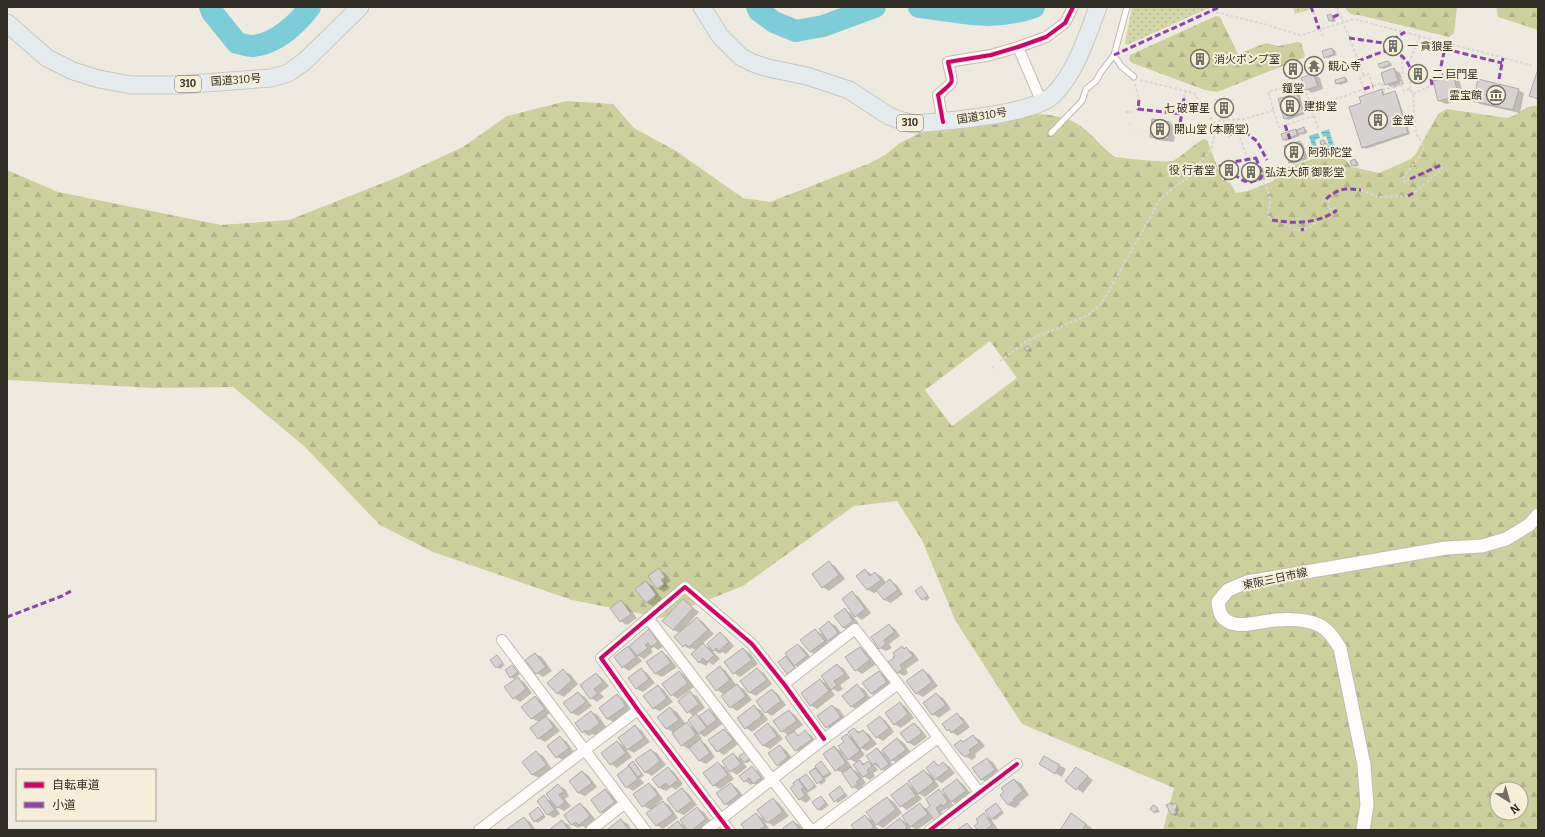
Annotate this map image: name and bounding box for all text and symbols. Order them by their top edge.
building icon: 一 貪狼星 [1382,35,1404,57]
place label: 一 貪狼星 [1407,40,1453,53]
building icon: 消火ポンプ室 [1189,48,1211,70]
place label: 消火ポンプ室 [1214,53,1280,66]
temple icon: 観心寺 [1303,55,1325,77]
building icon: 鐘堂 [1282,58,1304,80]
place label: 観心寺 [1328,60,1361,73]
building icon: 二 巨門星 [1407,63,1429,85]
place label: 二 巨門星 [1432,68,1478,81]
street label: 国道310号 [210,72,262,88]
road number: 310 [175,76,201,92]
place label: 鐘堂 [1282,82,1304,95]
museum icon: 霊宝館 [1485,84,1507,106]
place label: 霊宝館 [1449,89,1482,102]
building icon: 建掛堂 [1279,95,1301,117]
building icon: 七 破軍星 [1213,97,1235,119]
place label: 建掛堂 [1304,100,1337,113]
place label: 七 破軍星 [1164,102,1210,115]
street label: 国道310号 [956,106,1008,126]
building icon: 金堂 [1367,109,1389,131]
place label: 金堂 [1392,114,1414,127]
road number: 310 [897,115,923,131]
building icon: 開山堂 (本願堂) [1149,118,1171,140]
place label: 開山堂 (本願堂) [1174,123,1249,136]
building icon: 阿弥陀堂 [1283,141,1305,163]
place label: 阿弥陀堂 [1308,146,1352,159]
building icon: 役 行者堂 [1218,159,1240,181]
building icon: 弘法大師 御影堂 [1240,161,1262,183]
place label: 役 行者堂 [1169,164,1215,177]
place label: 弘法大師 御影堂 [1265,166,1344,179]
street label: 東阪三日市線 [1241,566,1309,592]
legend [16,769,156,821]
text: 自転車道 [52,778,100,792]
north arrow [1489,781,1529,821]
text: 小道 [52,798,76,812]
text: N [1507,801,1522,817]

